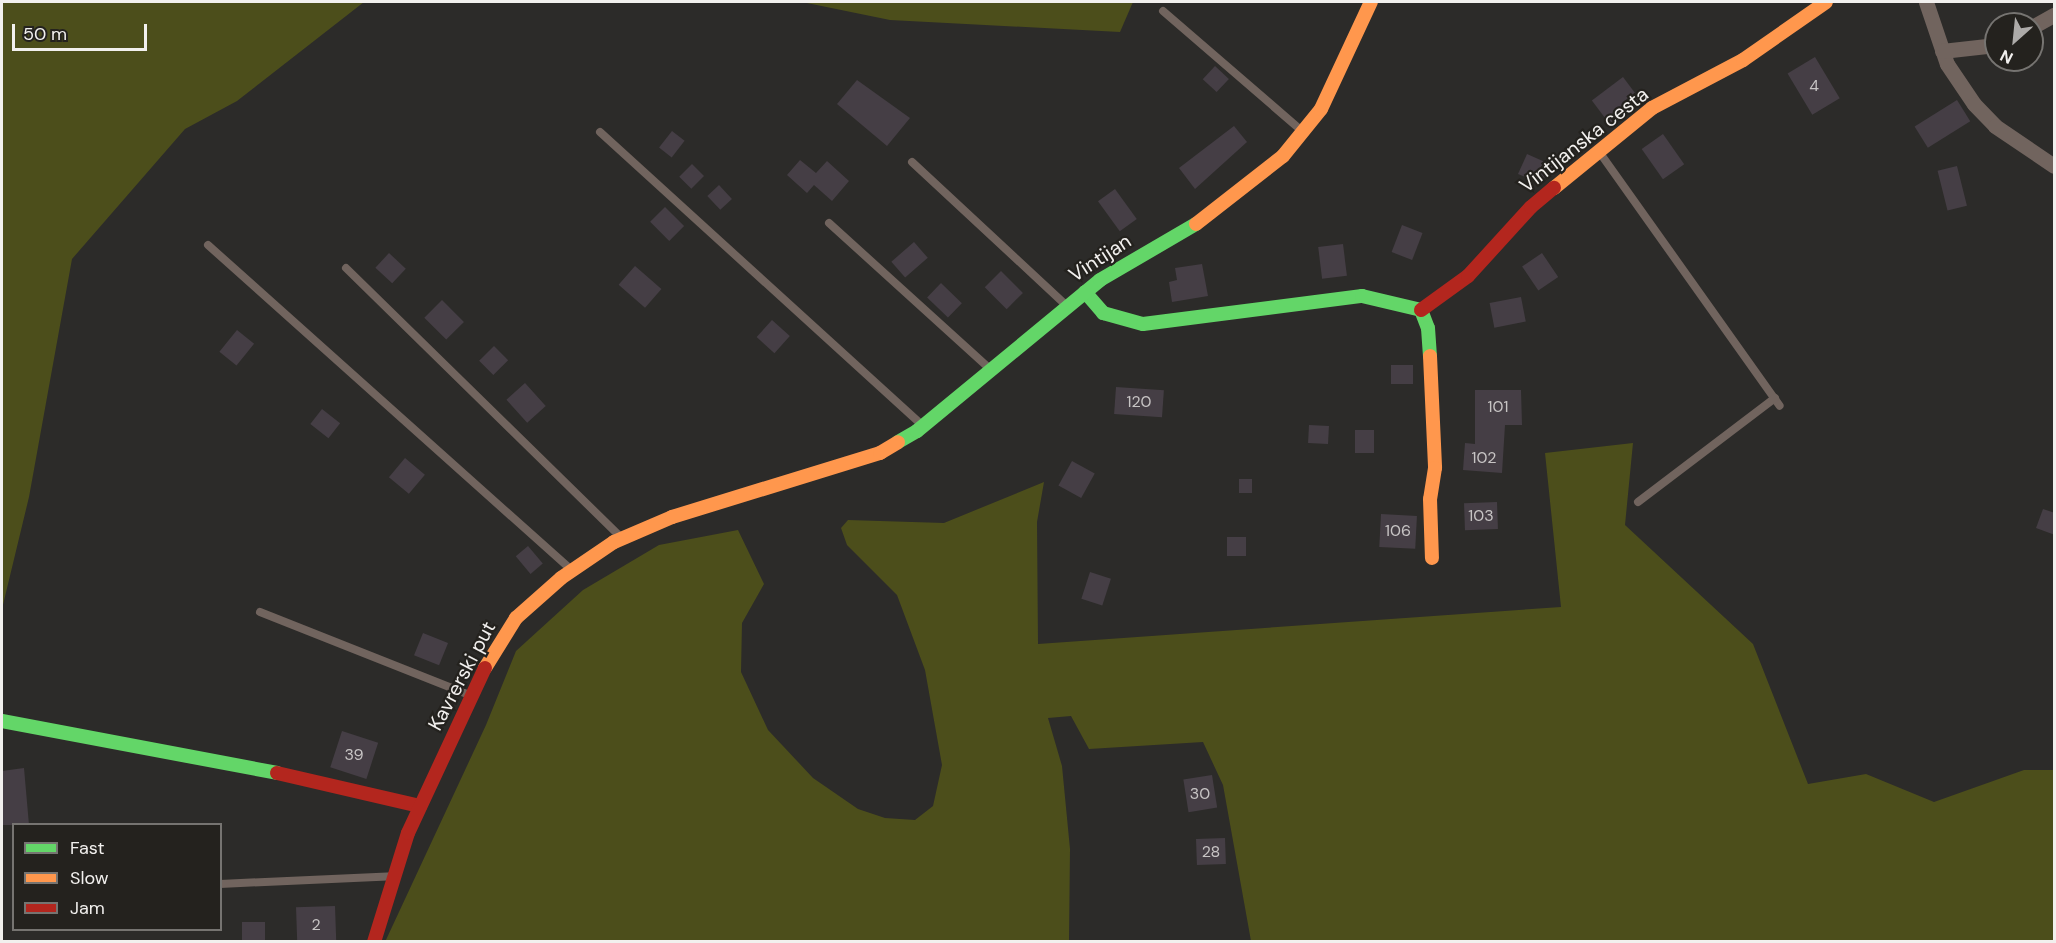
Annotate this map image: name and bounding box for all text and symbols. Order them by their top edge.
scale bar [15,12,150,50]
north arrow [1984,12,2044,72]
text: 50 m [23,22,67,46]
text: N [1997,45,2016,69]
house number: 4 [1809,76,1819,96]
street label: Vintijanska cesta [1515,82,1653,198]
street label: Vintijan [1064,229,1136,287]
house number: 120 [1127,392,1151,412]
house number: 101 [1488,397,1508,417]
house number: 102 [1472,448,1496,468]
house number: 103 [1468,506,1494,526]
house number: 106 [1385,521,1411,541]
street label: Kavrerski put [423,617,501,735]
house number: 39 [344,745,364,765]
house number: 30 [1190,784,1210,804]
legend [12,823,222,931]
text: Fast [70,836,105,860]
house number: 28 [1202,842,1220,862]
text: Slow [70,866,109,890]
text: Jam [70,896,105,920]
house number: 2 [311,915,321,935]

